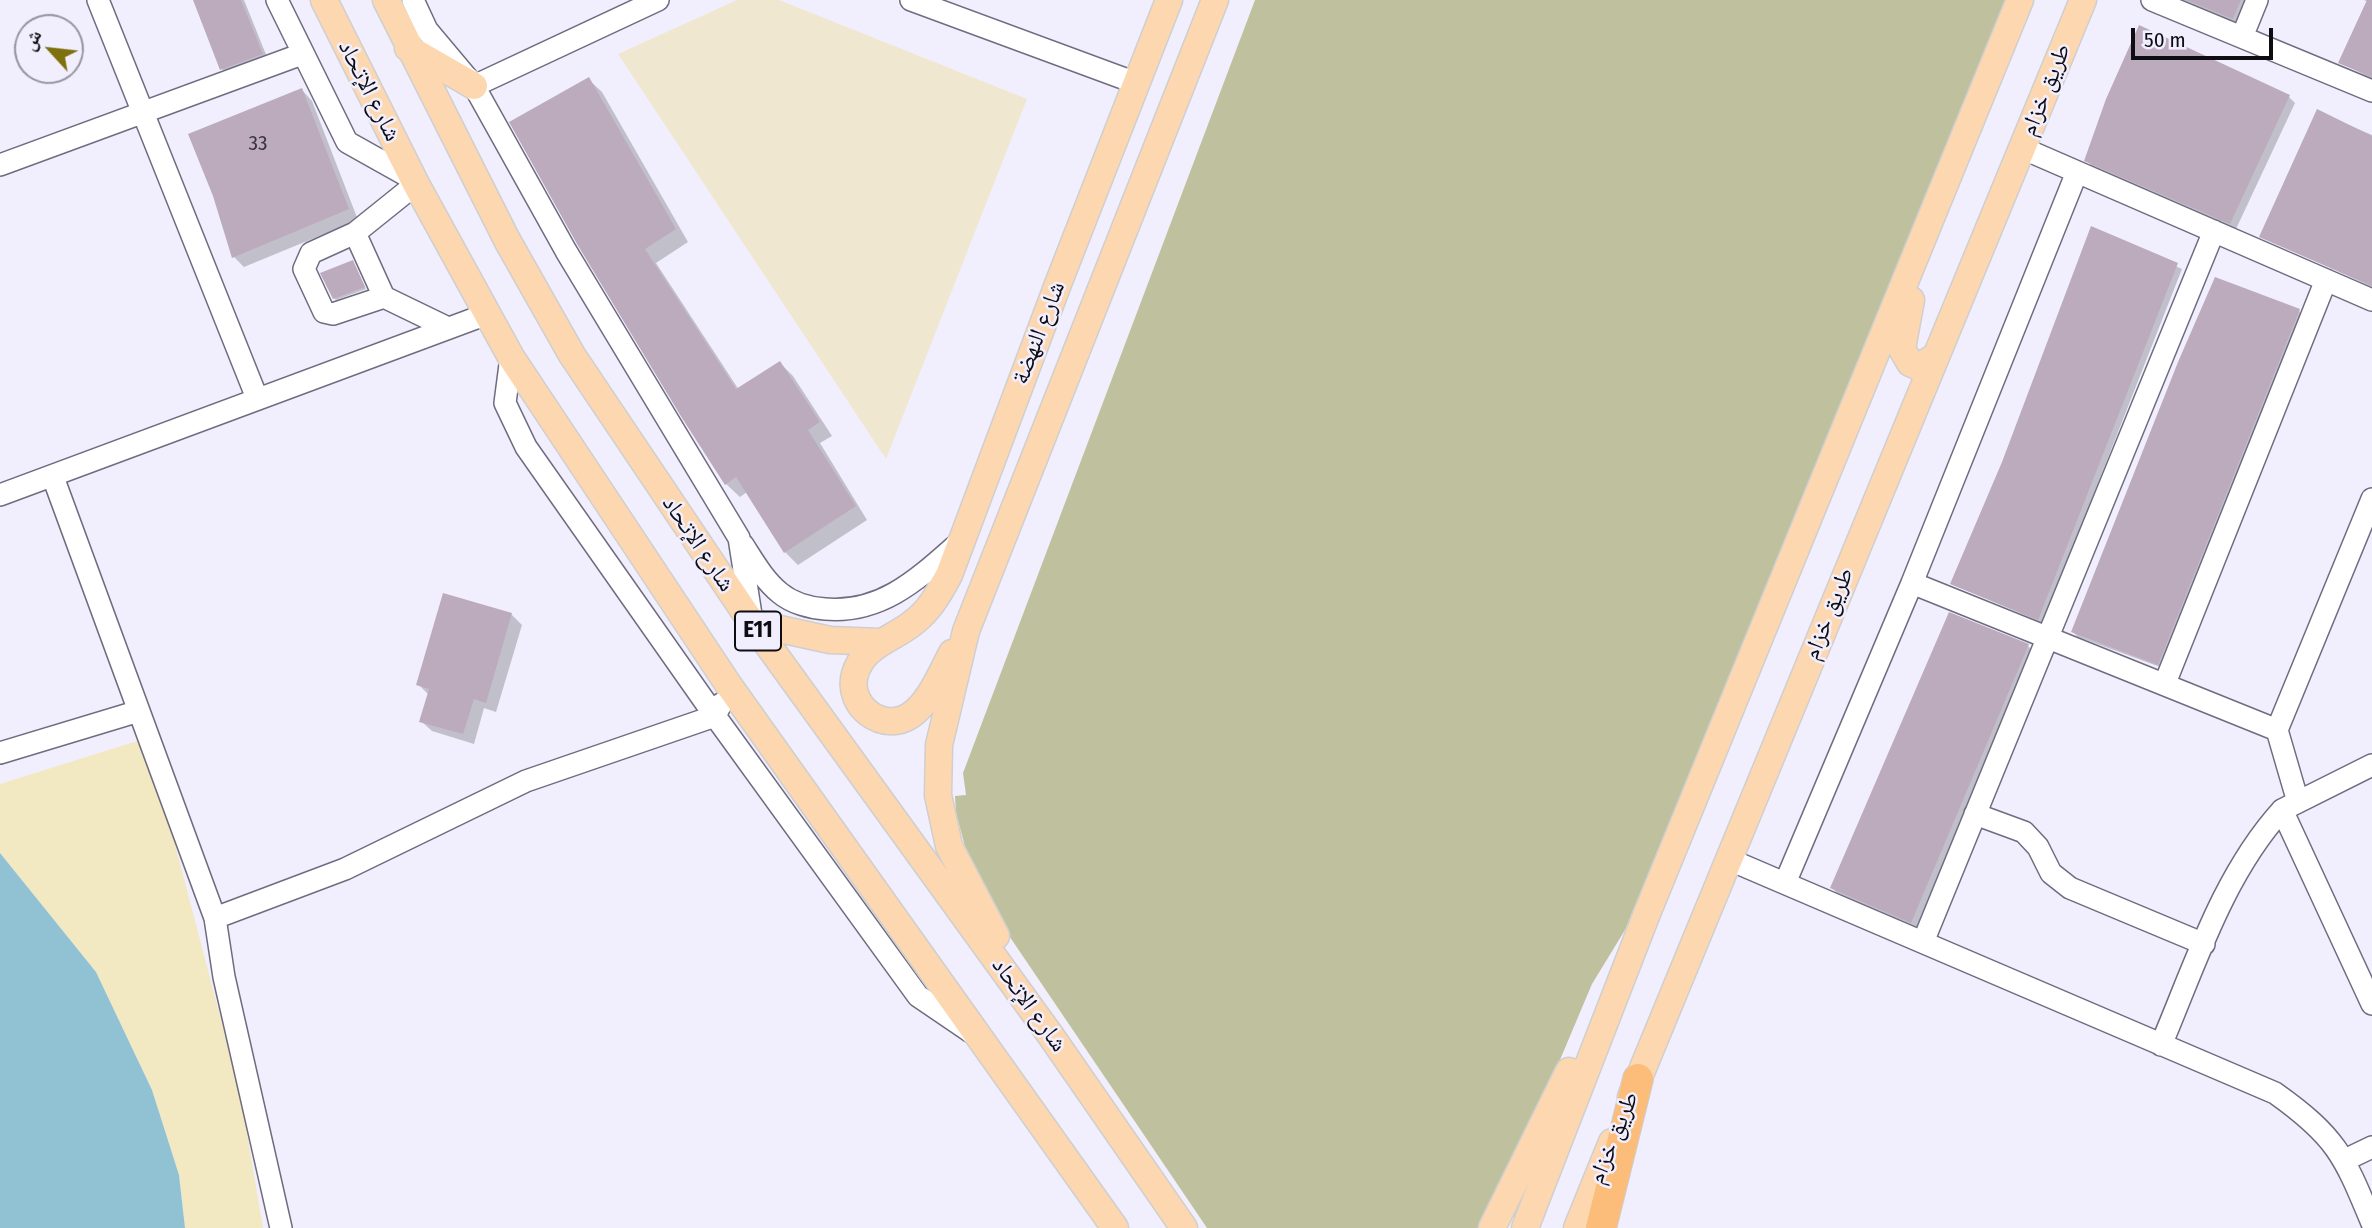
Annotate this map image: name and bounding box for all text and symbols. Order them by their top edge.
north arrow [14,14,84,84]
scale bar [2134,14,2276,58]
text: ش [17,26,46,54]
text: 50 m [2144,27,2186,53]
street label: شارع الإتحاد [331,36,407,146]
street label: طريق خزام [2014,40,2078,140]
house number: 33 [249,131,267,157]
street label: شارع النهضة [1006,278,1072,388]
street label: شارع الإتحاد [655,491,741,597]
street label: طريق خزام [1797,564,1861,664]
road number: E11 [735,611,781,650]
street label: شارع الإتحاد [985,952,1073,1058]
street label: طريق خزام [1582,1088,1646,1188]

